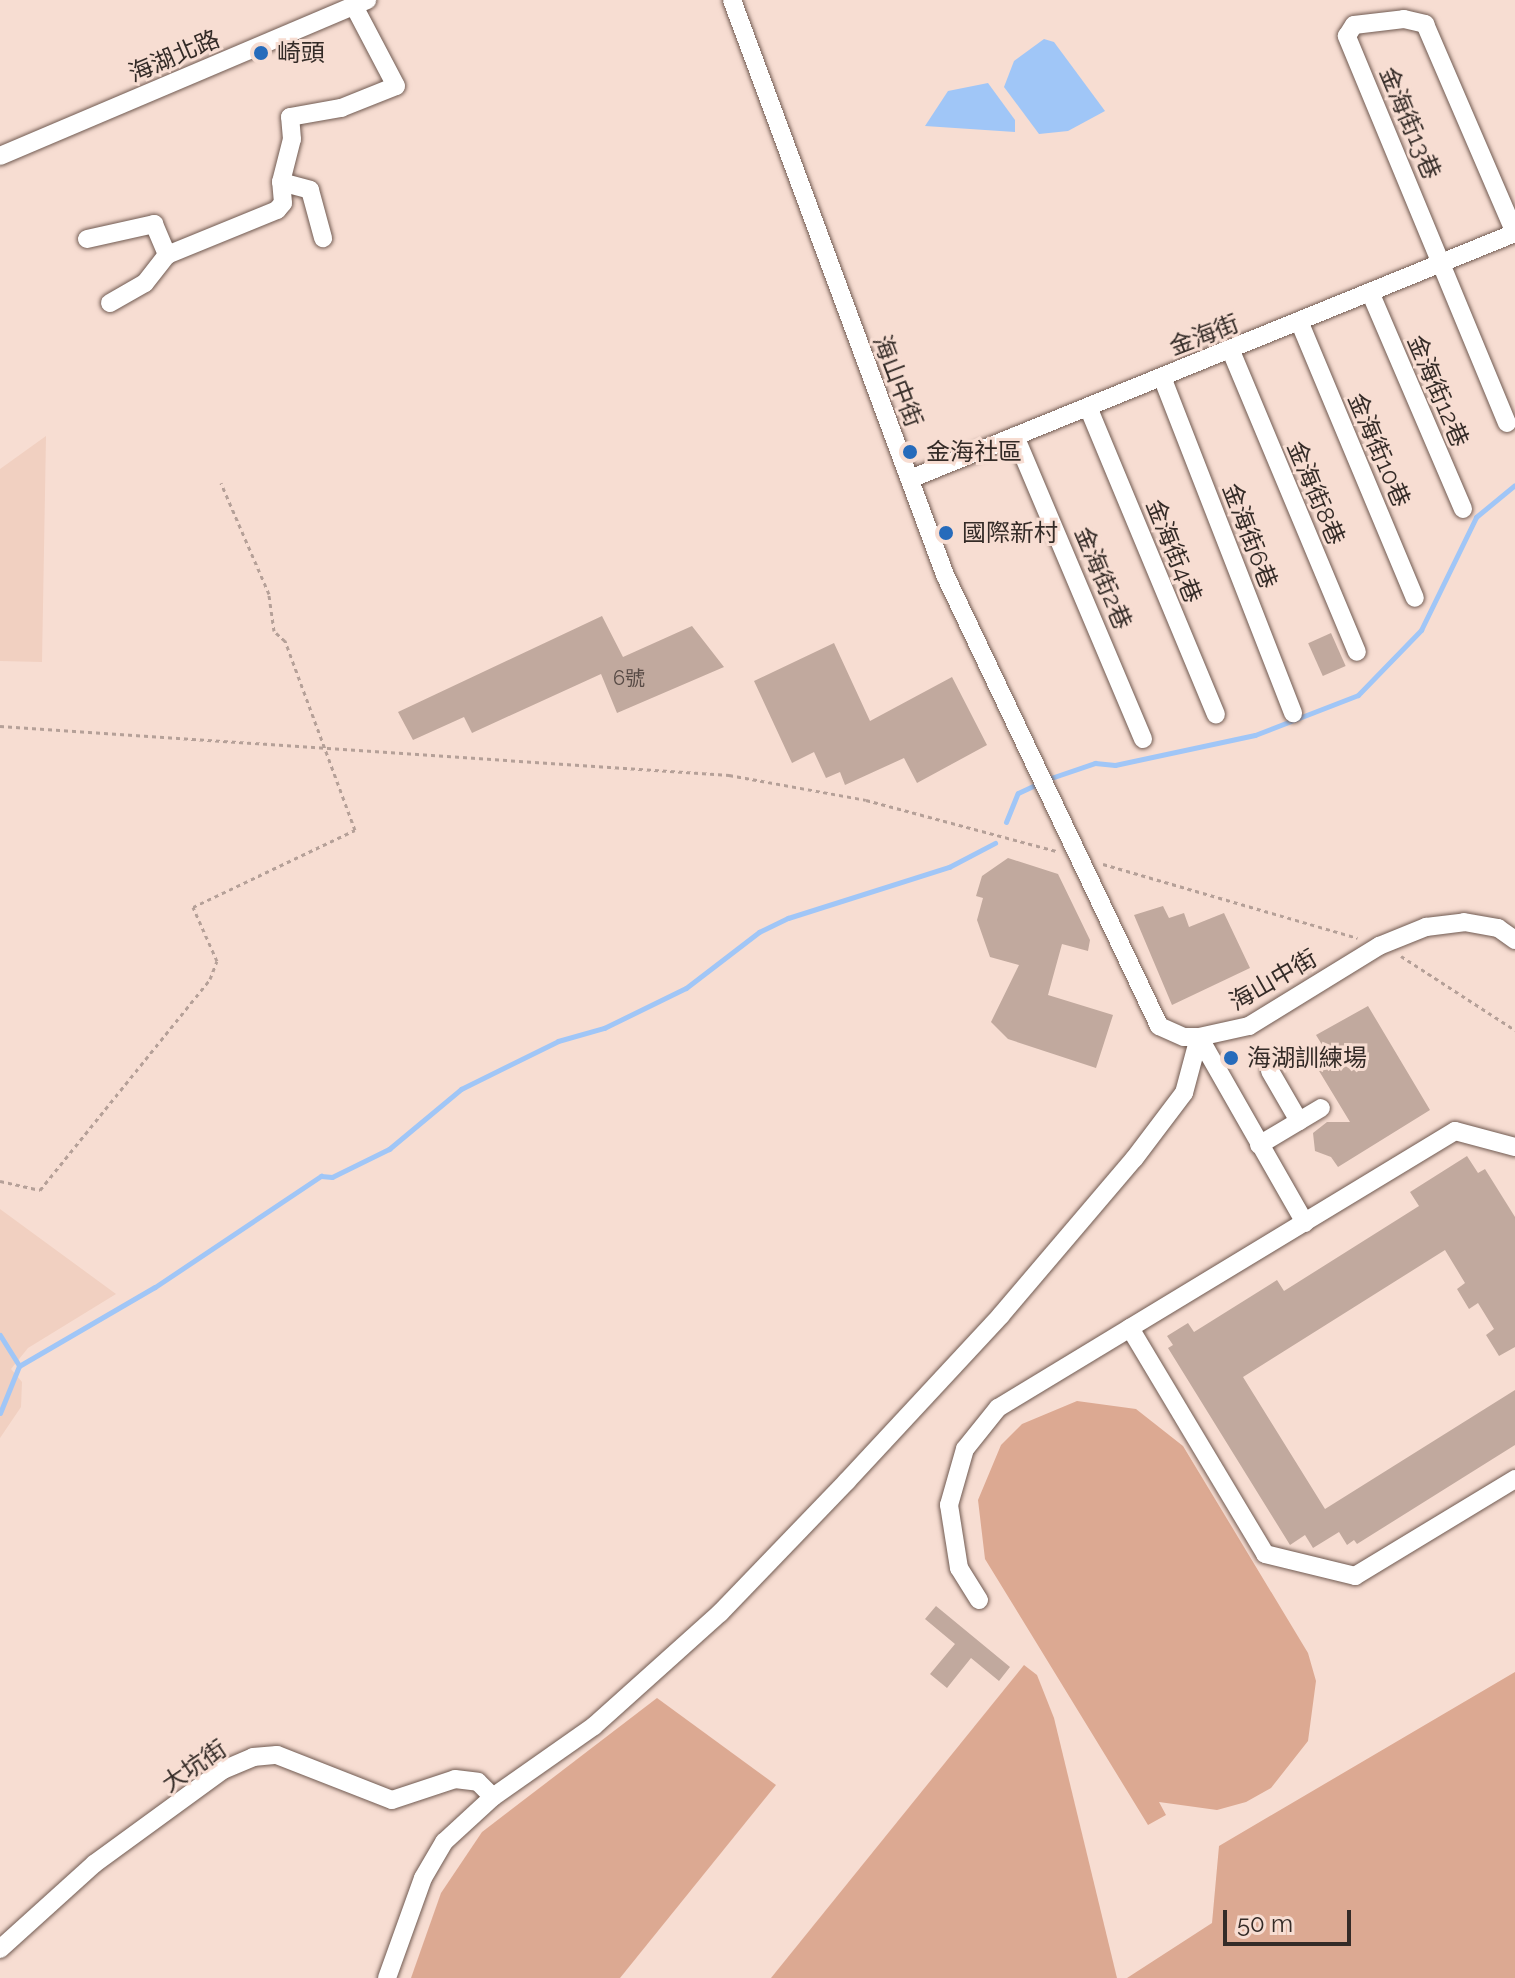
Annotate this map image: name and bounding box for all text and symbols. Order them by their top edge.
street label: 海湖北路 [124,24,224,88]
place label: 崎頭 [277,39,325,67]
marker: 崎頭 [252,44,270,62]
street label: 金海街13巷 [1373,63,1447,183]
street label: 金海街 [1165,309,1243,361]
street label: 海山中街 [867,331,929,431]
street label: 金海街12巷 [1402,331,1474,451]
street label: 金海街10巷 [1342,389,1416,511]
street label: 金海街8巷 [1281,437,1351,549]
place label: 金海社區 [926,438,1022,466]
marker: 金海社區 [901,443,919,461]
street label: 金海街6巷 [1217,479,1283,593]
street label: 金海街4巷 [1140,495,1208,607]
place label: 國際新村 [962,519,1058,547]
street label: 金海街2巷 [1069,522,1137,634]
marker: 國際新村 [937,524,955,542]
house number: 6號 [613,666,645,690]
street label: 海山中街 [1224,944,1322,1016]
place label: 海湖訓練場 [1247,1044,1367,1072]
marker: 海湖訓練場 [1222,1049,1240,1067]
street label: 大坑街 [156,1734,232,1798]
scale bar [1227,1894,1355,1944]
text: 50 m [1237,1909,1293,1938]

